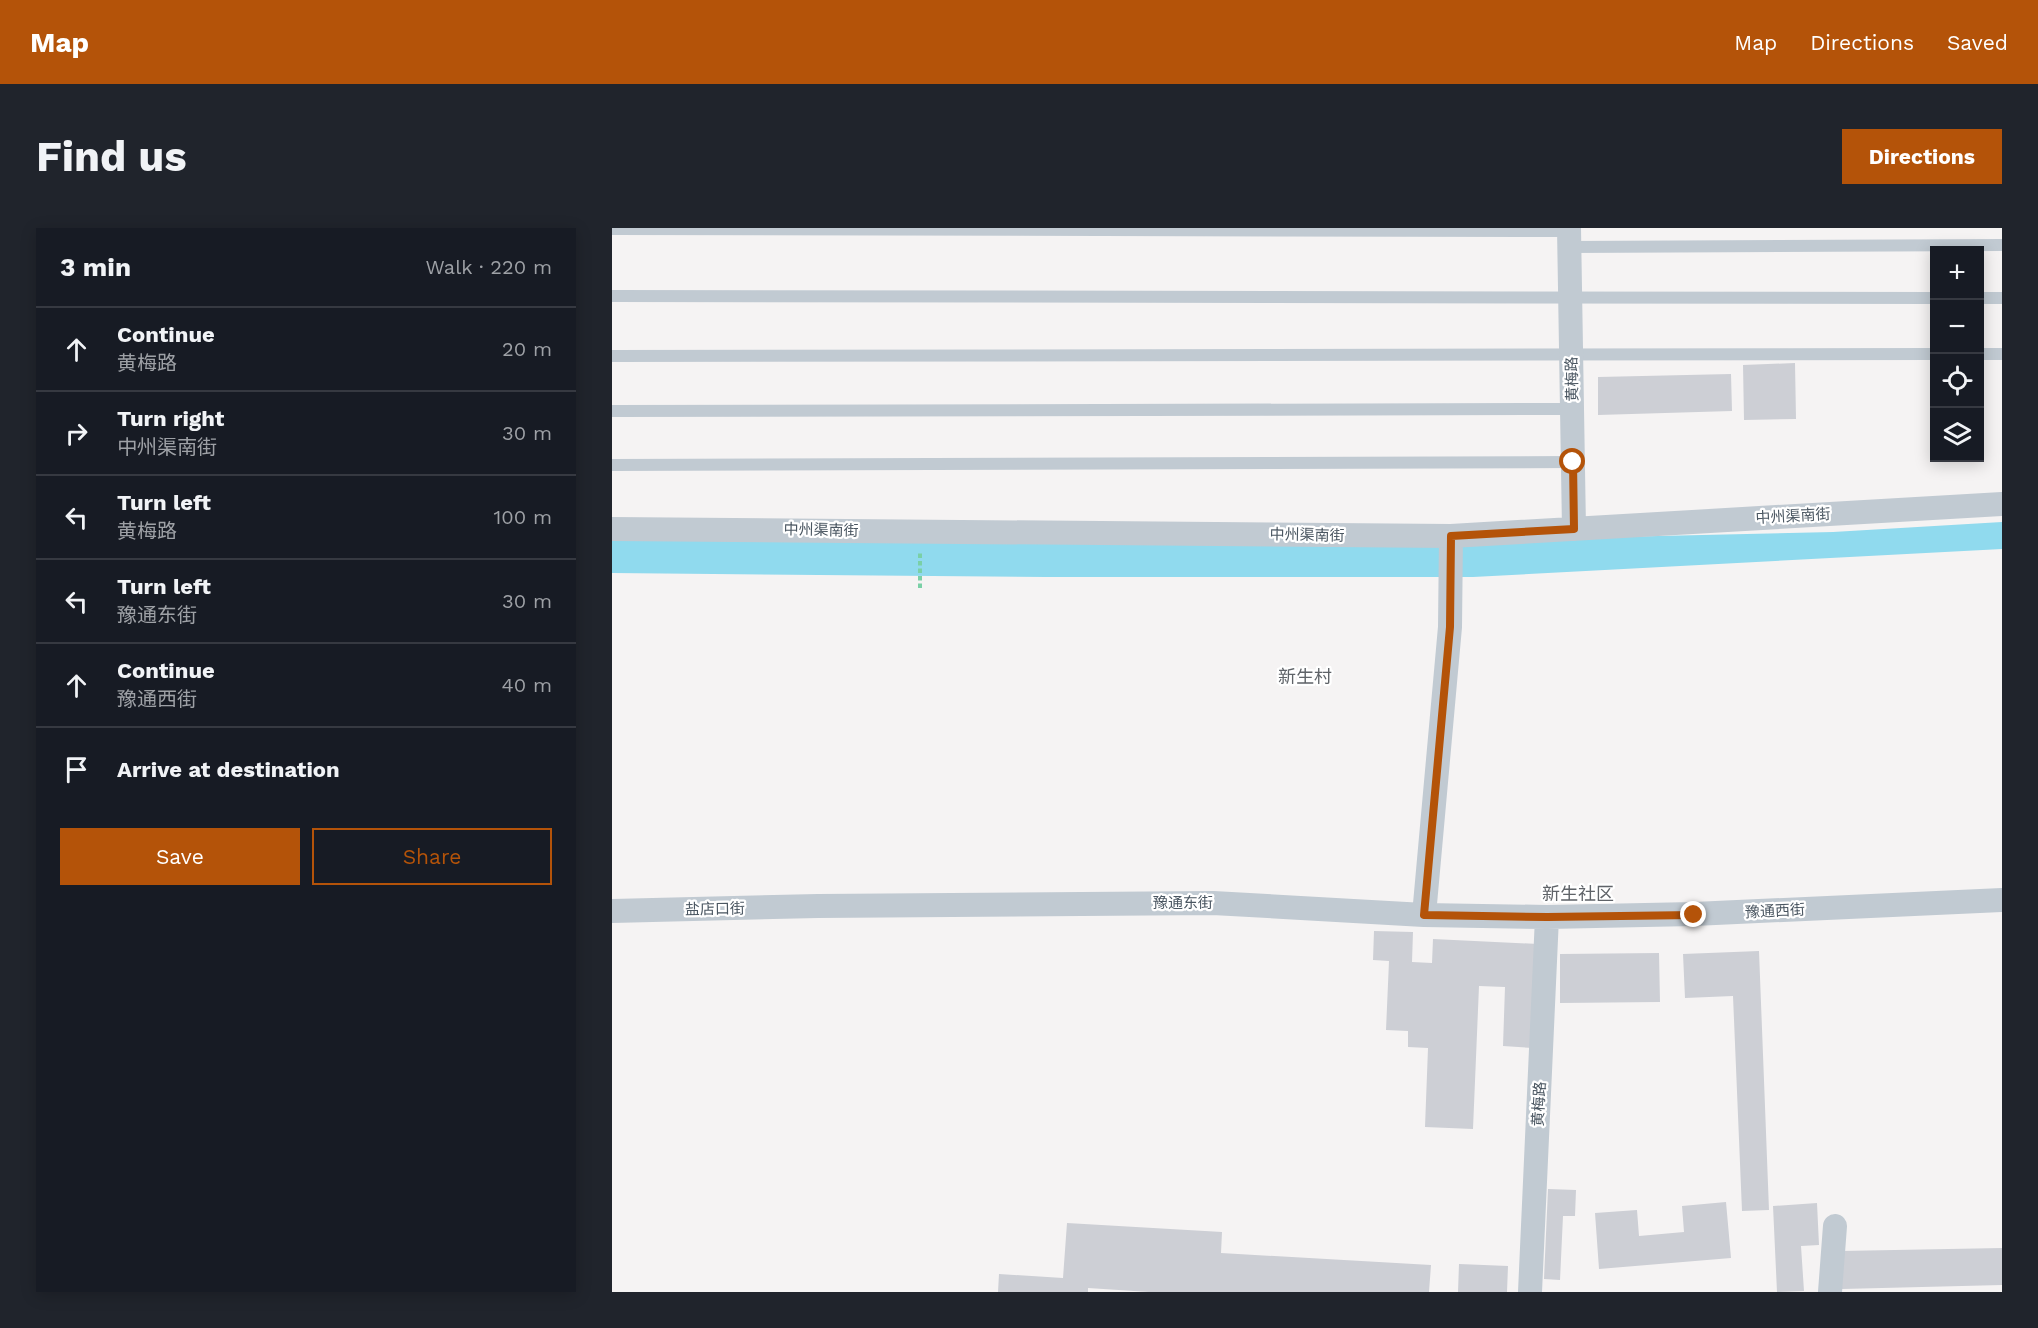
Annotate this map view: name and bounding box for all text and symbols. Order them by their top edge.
text: Map [30,26,89,59]
text: Map [1734,30,1777,55]
text: Directions [1810,30,1914,55]
text: Saved [1947,30,2008,55]
button: Directions [1842,129,2002,184]
text: Find us [36,132,187,181]
map controls [1930,246,1984,462]
button: + [1930,246,1984,300]
text: 3 min [60,252,131,282]
text: Walk · 220 m [425,255,552,279]
button: − [1930,300,1984,354]
text: Continue [117,322,215,347]
icon: ahead [60,333,93,366]
text: 20 m [502,337,552,361]
text: 黄梅路 [117,351,177,375]
button: locate [1930,354,1984,408]
street label: 黄梅路 [1563,356,1581,402]
text: Turn right [117,406,224,431]
button: layers [1930,408,1984,462]
icon: right [60,417,93,450]
text: 30 m [502,421,552,445]
text: 中州渠南街 [117,435,217,459]
route start [1559,448,1585,474]
text: Turn left [117,490,211,515]
icon: left [60,501,93,534]
text: 100 m [493,505,552,529]
street label: 中州渠南街 [1755,505,1831,527]
text: 黄梅路 [117,519,177,543]
street label: 中州渠南街 [783,520,859,540]
street label: 中州渠南街 [1269,525,1345,545]
text: Turn left [117,574,211,599]
icon: left [60,585,93,618]
text: 30 m [502,589,552,613]
text: 豫通东街 [117,603,197,627]
text: Continue [117,658,215,683]
district label: 新生村 [1278,666,1332,687]
icon: ahead [60,669,93,702]
text: 40 m [501,673,552,697]
text: 豫通西街 [117,687,197,711]
icon: arrive [60,753,93,786]
text: Arrive at destination [117,757,340,782]
button: Save [60,828,300,885]
button: Share [312,828,552,885]
district label: 新生社区 [1542,883,1614,904]
street label: 豫通东街 [1153,894,1213,912]
street label: 盐店口街 [685,899,745,919]
street label: 豫通西街 [1745,900,1805,922]
route end [1680,901,1706,927]
street label: 黄梅路 [1529,1081,1549,1127]

